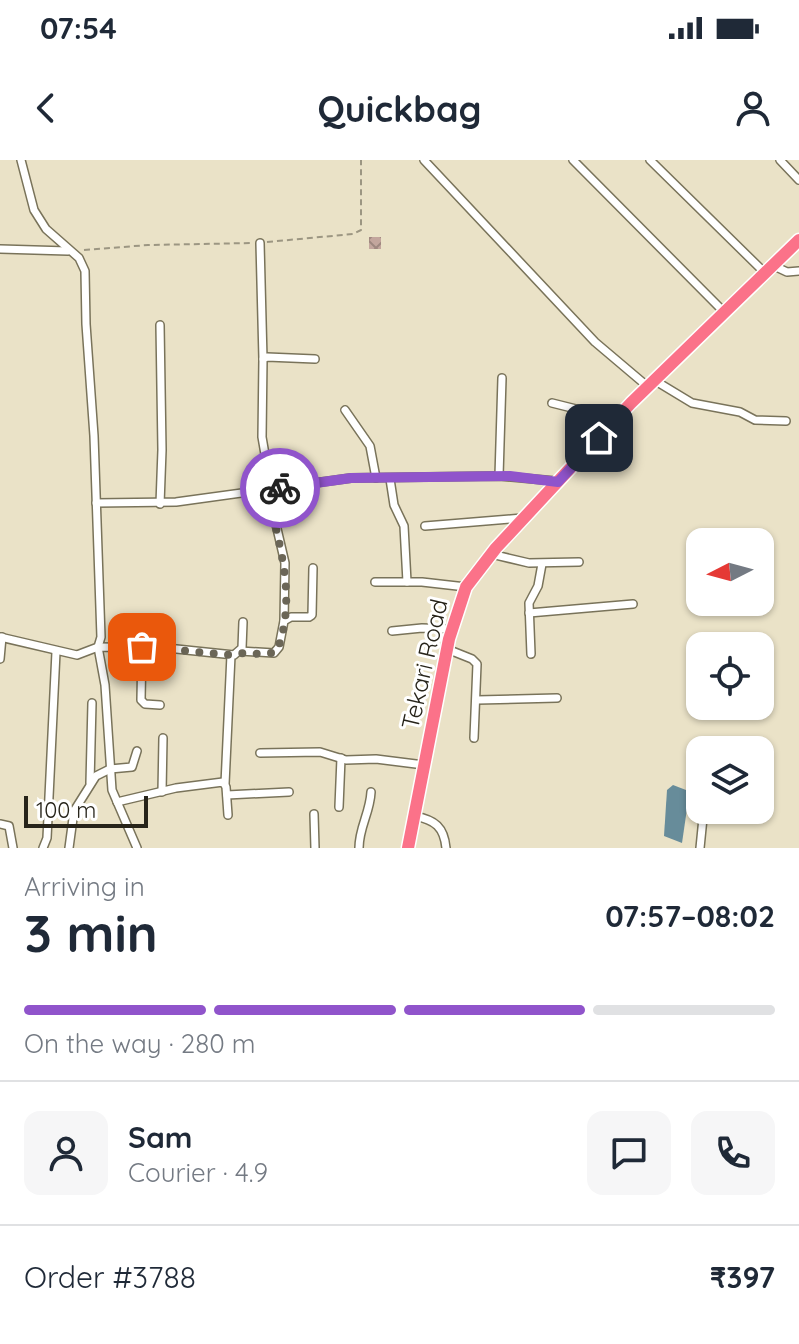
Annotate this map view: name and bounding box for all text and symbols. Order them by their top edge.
text: 07:54 [40,9,117,47]
icon: back [24,86,68,130]
text: Quickbag [317,86,482,131]
icon: person [731,86,775,130]
pin [565,404,633,472]
icon: home [577,416,621,460]
courier [240,448,320,528]
icon: bike [258,466,302,510]
north arrow [686,528,774,616]
map controls [686,528,774,824]
street label: Tekari Road [394,596,454,732]
pin [108,613,176,681]
icon: bag [120,625,164,669]
button: locate [686,632,774,720]
button: layers [686,736,774,824]
scale bar [24,792,148,828]
text: 100 m [36,796,96,824]
text: Arriving in [24,870,145,903]
text: 07:57–08:02 [605,897,775,935]
text: 3 min [24,900,158,965]
text: On the way · 280 m [24,1027,256,1060]
button: person [24,1111,108,1195]
button: chat [587,1111,671,1195]
button: phone [691,1111,775,1195]
text: Sam [128,1118,192,1156]
text: Courier · 4.9 [128,1156,268,1189]
text: Order #3788 [24,1258,196,1296]
text: ₹397 [710,1258,775,1296]

